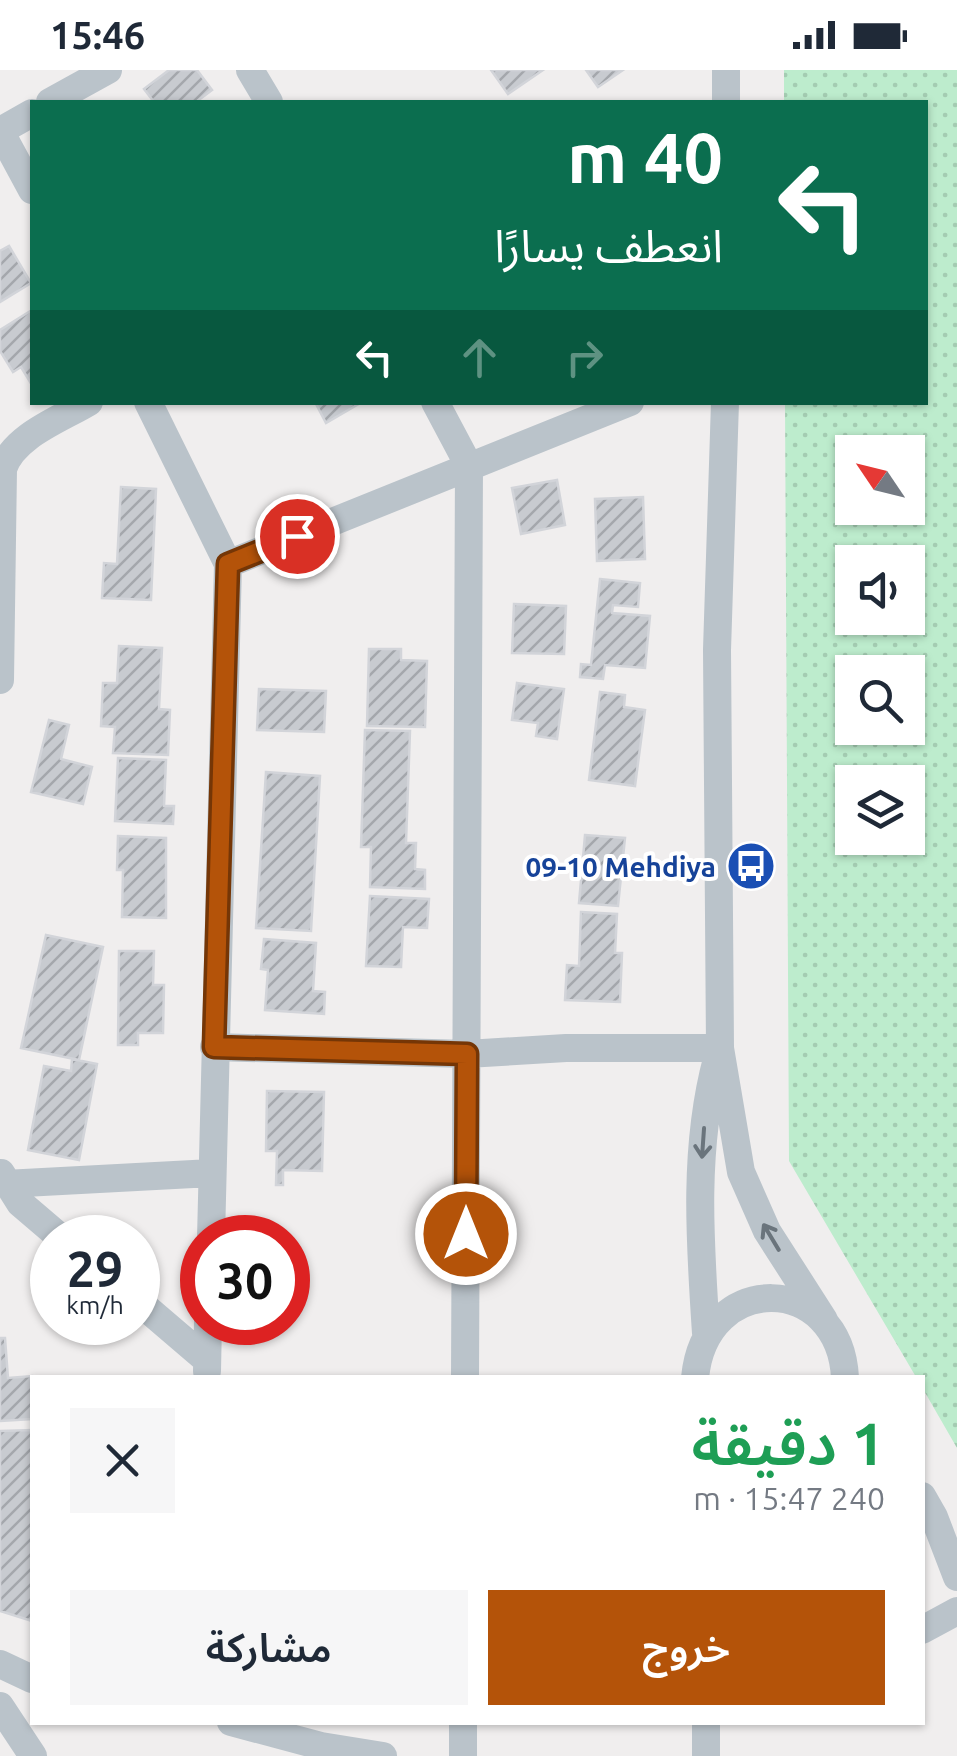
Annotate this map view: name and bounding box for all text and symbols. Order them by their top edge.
text: 15:46 [50,14,145,56]
text: 40 m [567,118,723,196]
icon: left [758,140,888,270]
text: انعطف يسارًا [494,220,723,271]
icon: left [347,330,402,385]
icon: ahead [452,330,507,385]
icon: right [557,330,612,385]
north arrow [835,435,925,525]
map controls [835,435,925,855]
pin [255,494,340,579]
icon: arrive [270,509,325,564]
button: sound [835,545,925,635]
button: search [835,655,925,745]
button: layers [835,765,925,855]
bus stop icon: 09-10 Mehdiya [725,840,777,892]
place label: 09-10 Mehdiya [526,851,716,882]
one-way arrow [693,1127,712,1159]
position arrow [414,1182,518,1286]
speed limit sign: 30 [180,1215,310,1345]
one-way arrow [761,1223,781,1252]
text: 29 [67,1240,123,1296]
text: km/h [66,1291,124,1319]
button: close [70,1408,175,1513]
text: 1 دقيقة [691,1409,885,1476]
text: 240 m · 15:47 [693,1480,885,1516]
button: مشاركة [70,1590,468,1705]
button: خروج [488,1590,885,1705]

